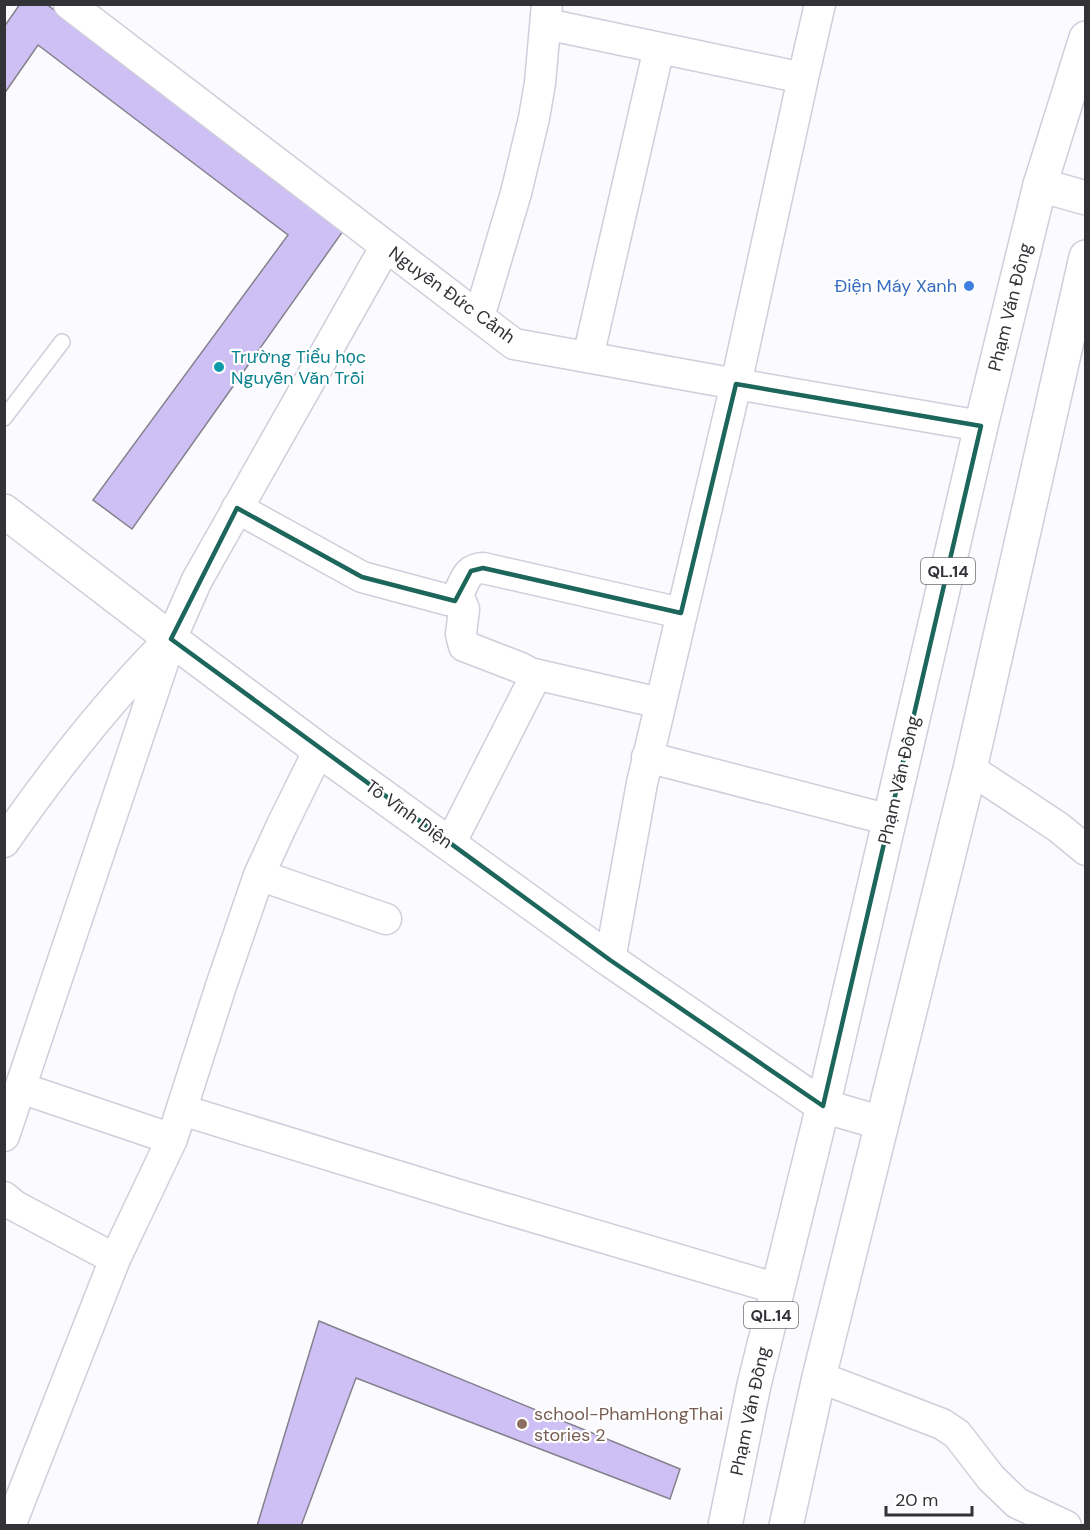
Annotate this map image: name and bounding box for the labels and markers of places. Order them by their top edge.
place label: Điện Máy Xanh [834,274,957,298]
marker: Điện Máy Xanh [962,279,976,293]
place label: Trường Tiểu học Nguyễn Văn Trỗi [231,345,366,390]
marker: Trường Tiểu học Nguyễn Văn Trỗi [212,360,226,374]
place label: school-PhamHongThai stories 2 [534,1402,723,1447]
marker: school-PhamHongThai stories 2 [515,1417,529,1431]

